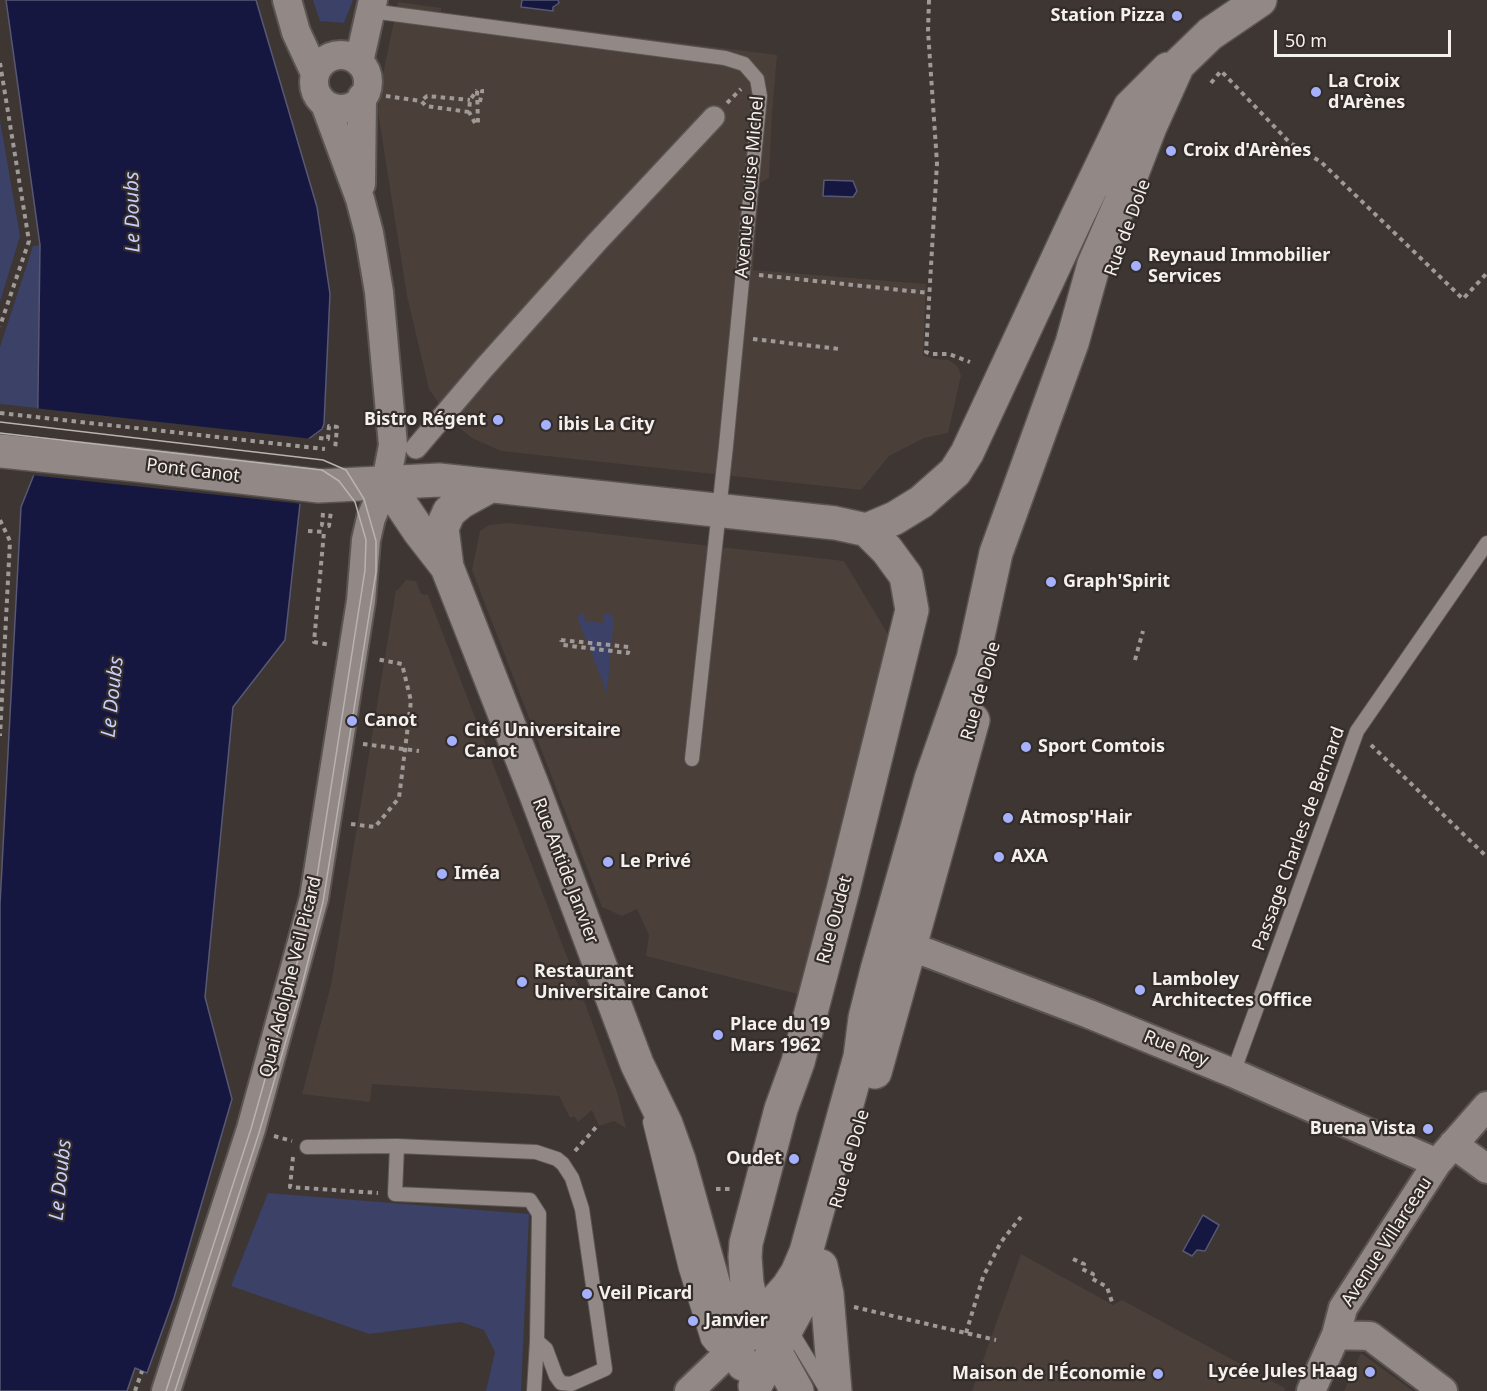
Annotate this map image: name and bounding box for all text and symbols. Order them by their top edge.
place label: Station Pizza [1051,5,1165,27]
marker: Station Pizza [1170,9,1184,23]
scale bar [1277,18,1454,56]
text: 50 m [1285,28,1327,52]
place label: La Croix d'Arènes [1328,71,1405,113]
marker: La Croix d'Arènes [1309,85,1323,99]
street label: Avenue Louise Michel [731,95,769,279]
place label: Croix d'Arènes [1183,140,1311,162]
marker: Croix d'Arènes [1164,144,1178,158]
water label: Le Doubs [120,171,146,253]
street label: Rue de Dole [1100,176,1156,280]
place label: Reynaud Immobilier Services [1148,245,1330,288]
marker: Reynaud Immobilier Services [1129,259,1143,273]
place label: Bistro Régent [364,409,486,431]
marker: Bistro Régent [491,413,505,427]
place label: ibis La City [558,414,654,436]
marker: ibis La City [539,418,553,432]
street label: Pont Canot [145,455,241,487]
place label: Graph'Spirit [1063,571,1170,593]
marker: Graph'Spirit [1044,575,1058,589]
street label: Rue de Dole [957,639,1005,743]
water label: Le Doubs [97,655,129,739]
place label: Canot [364,710,417,732]
marker: Canot [345,714,359,728]
place label: Cité Universitaire Canot [464,720,621,762]
street label: Passage Charles de Bernard [1248,724,1350,954]
marker: Cité Universitaire Canot [445,734,459,748]
place label: Sport Comtois [1038,736,1165,758]
marker: Sport Comtois [1019,740,1033,754]
street label: Rue Antide Janvier [527,795,603,947]
place label: Atmosp'Hair [1020,807,1132,829]
marker: Atmosp'Hair [1001,811,1015,825]
place label: AXA [1011,846,1048,868]
marker: AXA [992,850,1006,864]
place label: Le Privé [620,851,691,873]
marker: Le Privé [601,855,615,869]
place label: Iméa [454,863,500,885]
marker: Iméa [435,867,449,881]
street label: Quai Adolphe Veil Picard [256,874,326,1080]
street label: Rue Oudet [813,874,857,966]
place label: Restaurant Universitaire Canot [534,961,708,1004]
place label: Lamboley Architectes Office [1152,969,1312,1012]
marker: Restaurant Universitaire Canot [515,975,529,989]
marker: Lamboley Architectes Office [1133,983,1147,997]
place label: Place du 19 Mars 1962 [730,1014,830,1056]
street label: Rue Roy [1140,1026,1212,1072]
marker: Place du 19 Mars 1962 [711,1028,725,1042]
street label: Rue de Dole [826,1107,874,1211]
place label: Buena Vista [1310,1118,1416,1140]
marker: Buena Vista [1421,1122,1435,1136]
water label: Le Doubs [45,1138,77,1222]
place label: Oudet [726,1148,782,1170]
marker: Oudet [787,1152,801,1166]
street label: Avenue Villarceau [1337,1173,1437,1311]
place label: Veil Picard [599,1283,692,1305]
marker: Veil Picard [580,1287,594,1301]
place label: Janvier [705,1310,768,1332]
marker: Janvier [686,1314,700,1328]
place label: Lycée Jules Haag [1208,1361,1358,1383]
place label: Maison de l'Économie [952,1363,1146,1385]
marker: Lycée Jules Haag [1363,1365,1377,1379]
marker: Maison de l'Économie [1151,1367,1165,1381]

